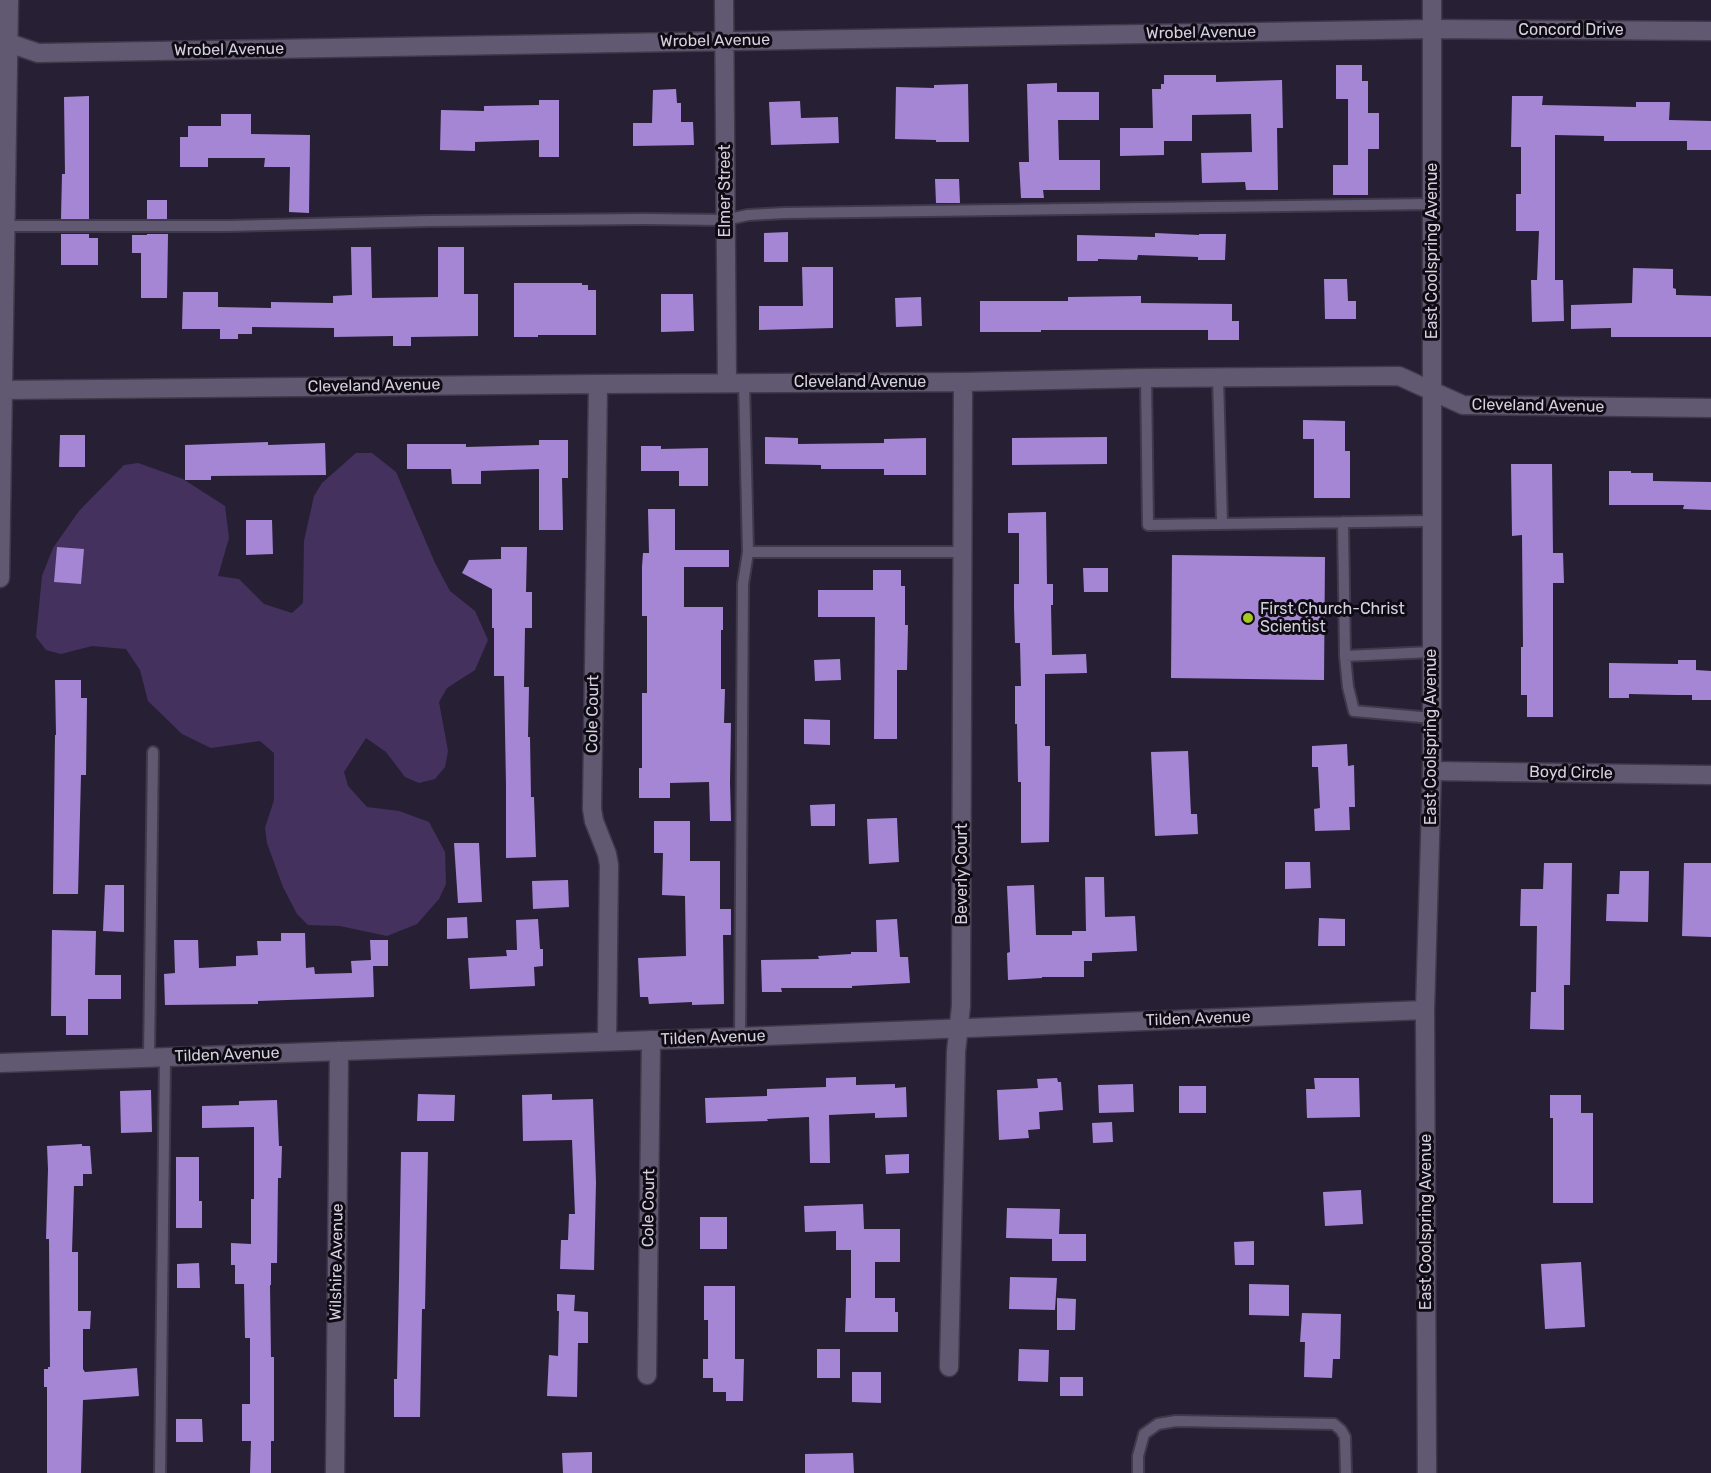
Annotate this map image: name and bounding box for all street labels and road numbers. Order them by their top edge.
street label: Concord Drive [1518,20,1624,40]
street label: Wrobel Avenue [1146,22,1256,44]
street label: Wrobel Avenue [660,30,770,52]
street label: Wrobel Avenue [174,39,284,61]
street label: Elmer Street [715,144,735,238]
street label: East Coolspring Avenue [1422,163,1442,339]
street label: Cleveland Avenue [794,372,926,392]
street label: Cleveland Avenue [308,375,440,397]
street label: Cleveland Avenue [1472,395,1604,417]
street label: East Coolspring Avenue [1421,649,1441,825]
street label: Cole Court [583,675,603,753]
street label: Boyd Circle [1529,763,1613,783]
street label: Beverly Court [952,823,972,925]
street label: Tilden Avenue [1145,1008,1251,1030]
street label: Tilden Avenue [660,1027,766,1049]
street label: Tilden Avenue [174,1044,280,1066]
street label: East Coolspring Avenue [1416,1134,1436,1310]
street label: Cole Court [639,1169,659,1247]
street label: Wilshire Avenue [326,1203,348,1321]

